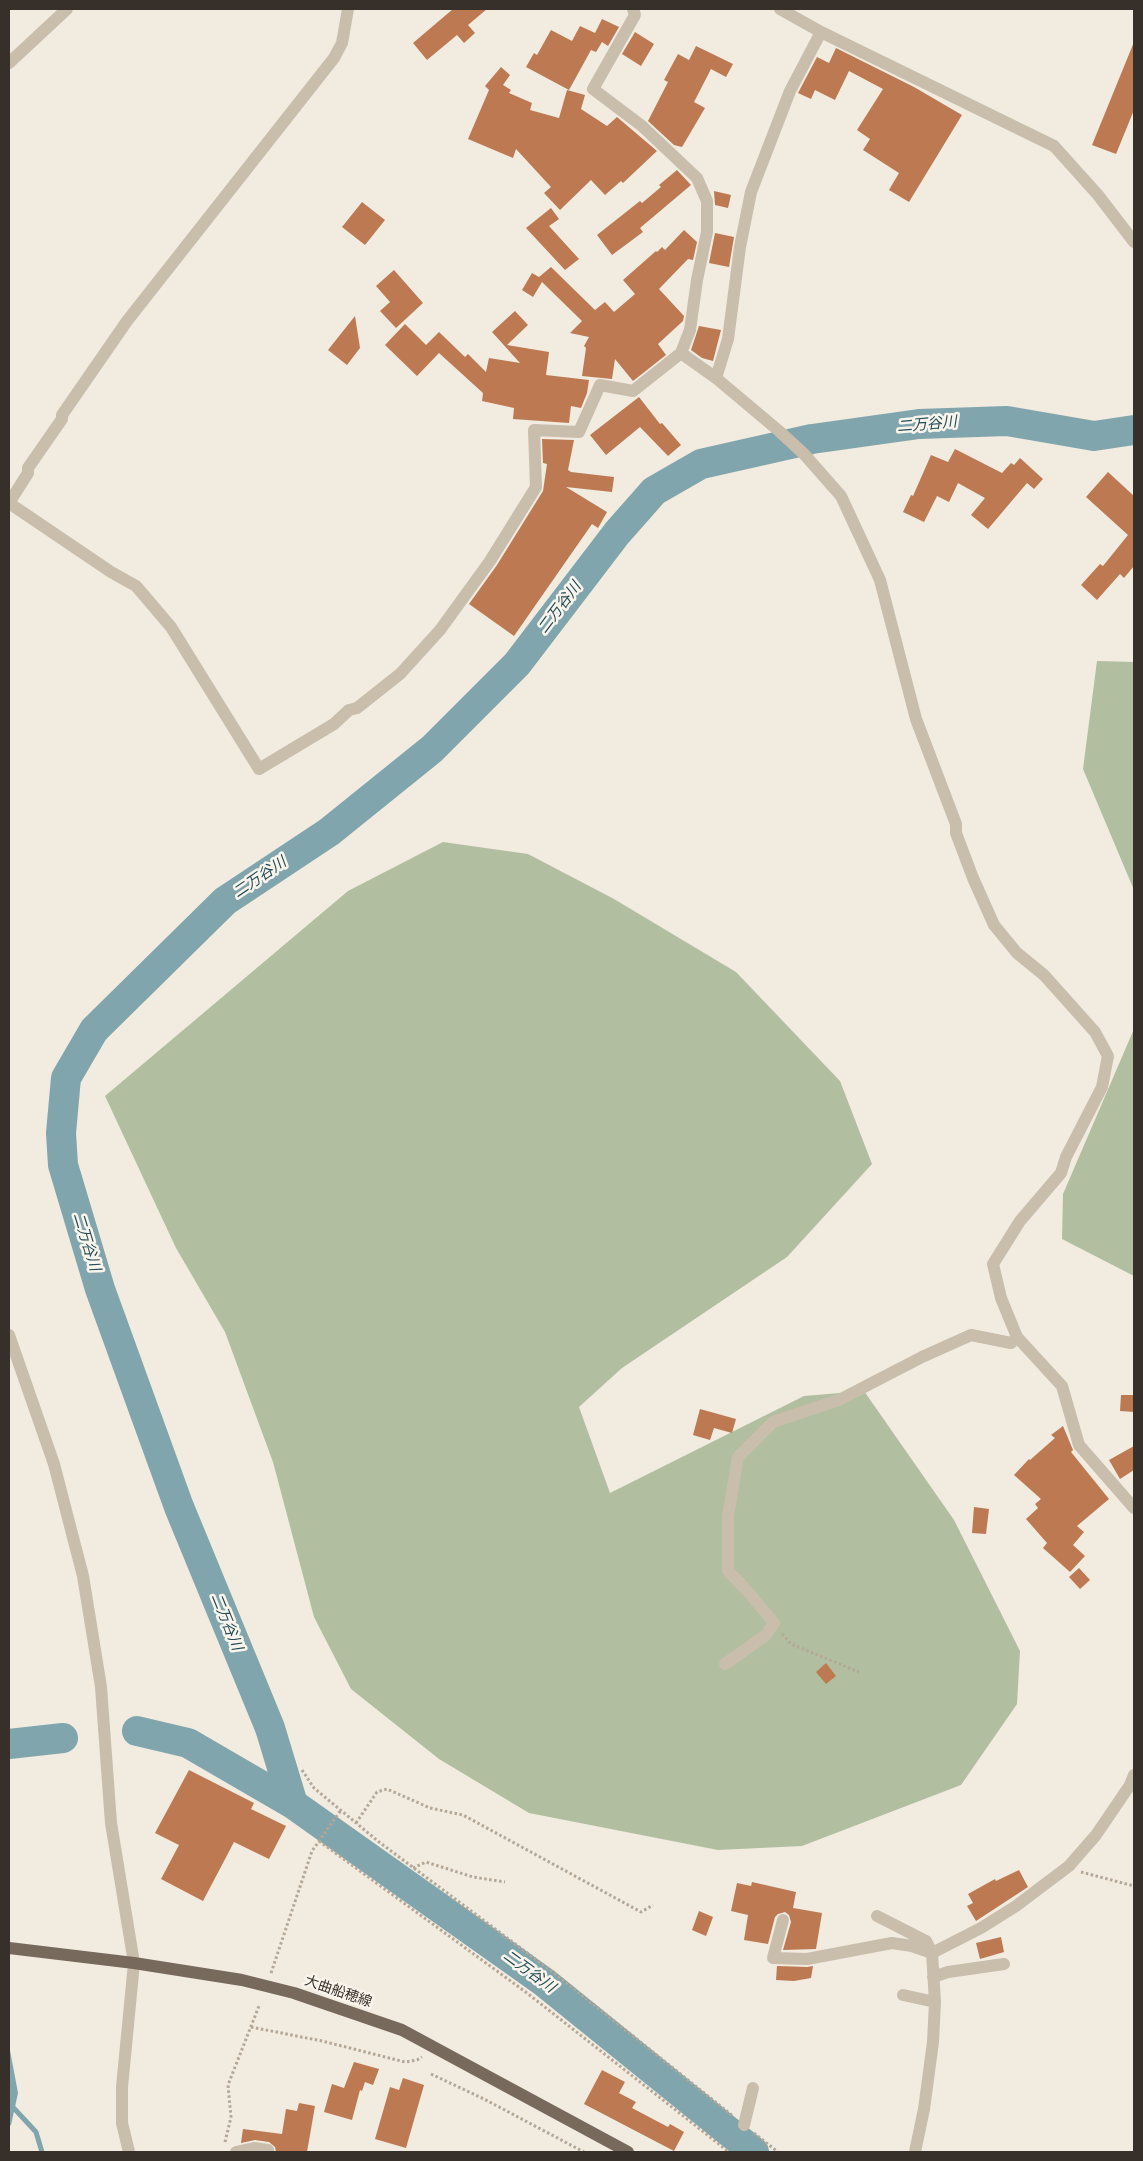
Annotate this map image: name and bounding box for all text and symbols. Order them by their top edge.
water label: 二万谷川 [896,413,958,437]
water label: 二万谷川 [535,579,585,637]
water label: 二万谷川 [230,854,290,902]
water label: 二万谷川 [69,1211,103,1273]
water label: 二万谷川 [206,1591,246,1653]
water label: 二万谷川 [499,1947,559,1997]
street label: 大曲船穂線 [302,1973,374,2011]

